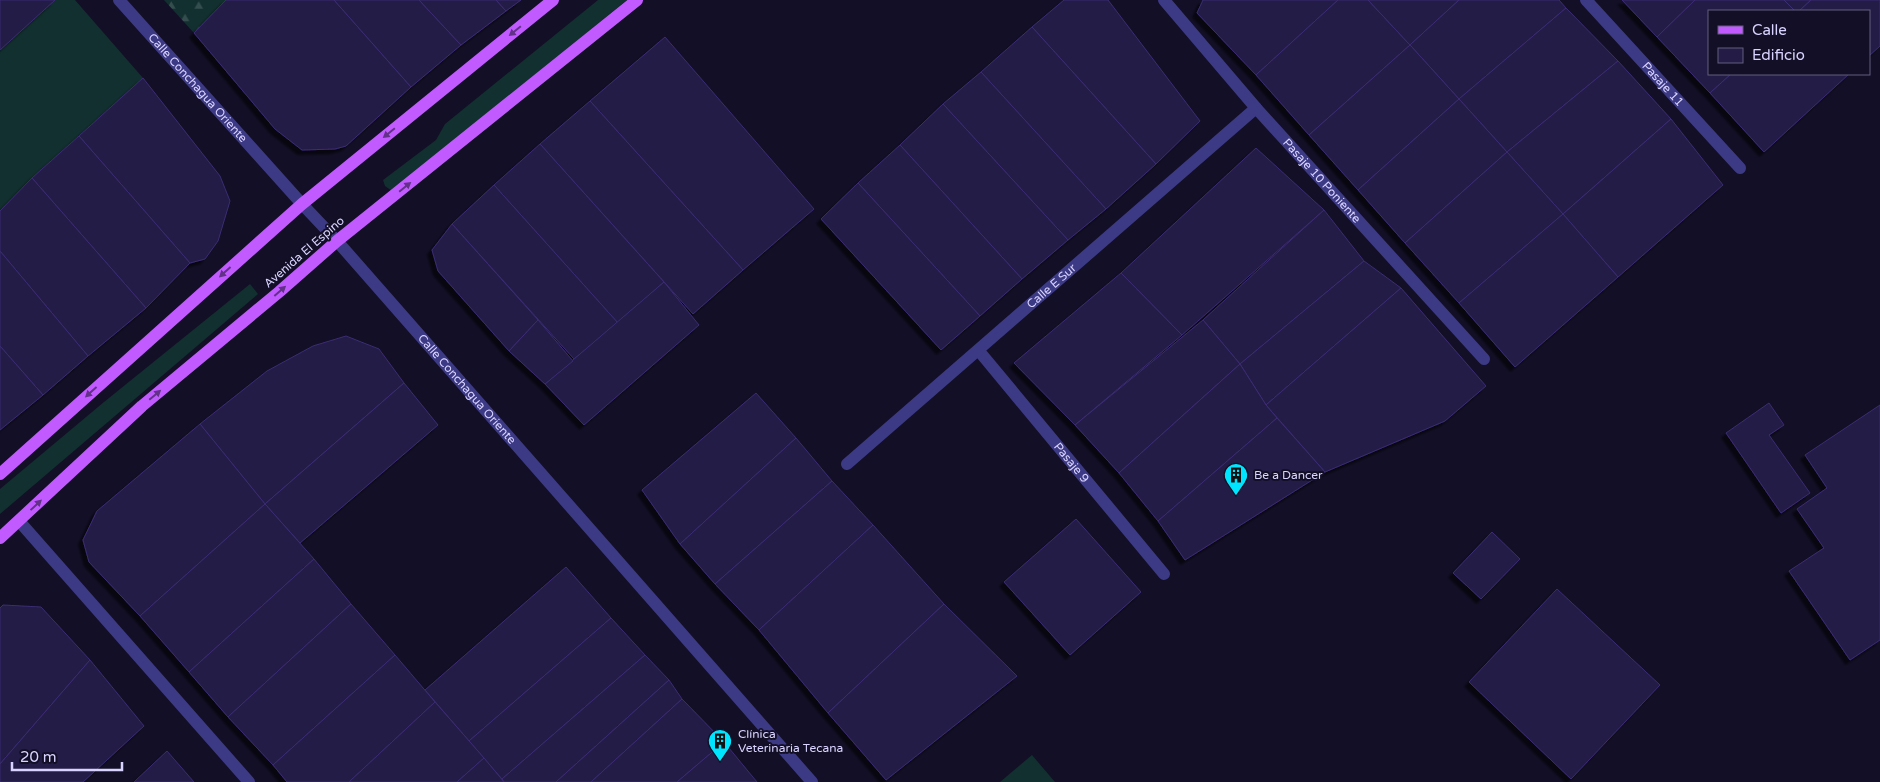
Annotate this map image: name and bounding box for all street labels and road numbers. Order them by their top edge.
street label: Calle Conchagua Oriente [145,30,250,145]
street label: Pasaje 11 [1639,59,1687,109]
street label: Pasaje 10 Poniente [1280,136,1364,226]
street label: Avenida El Espino [261,213,347,291]
street label: Calle E Sur [1024,261,1079,311]
street label: Calle Conchagua Oriente [415,331,519,447]
street label: Pasaje 9 [1051,440,1092,485]

